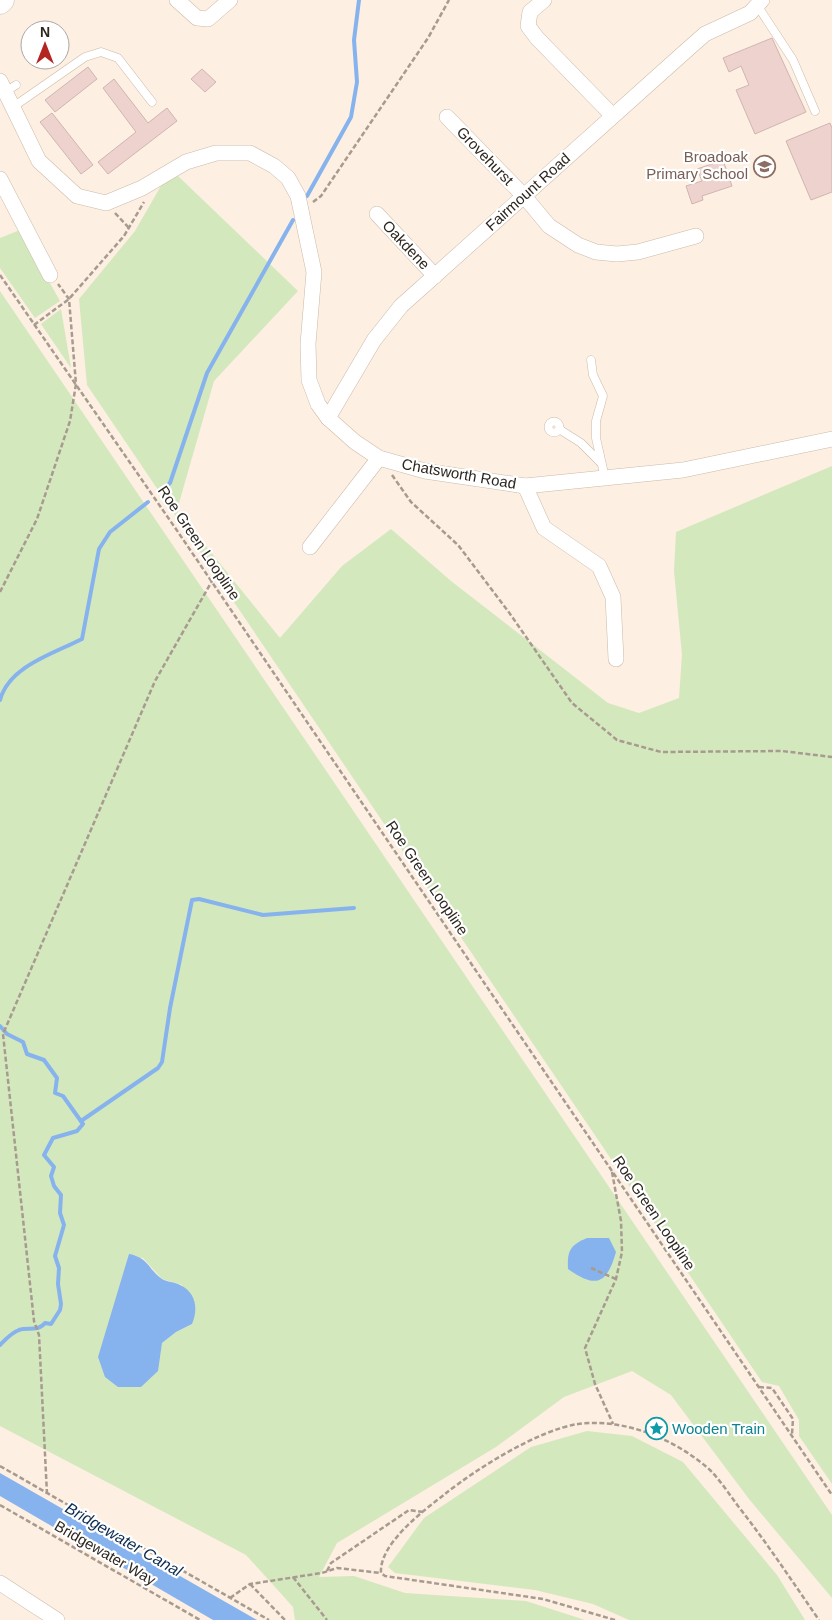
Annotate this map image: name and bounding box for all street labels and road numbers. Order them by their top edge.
street label: Grovehurst [453,123,518,189]
street label: Fairmount Road [482,149,573,234]
street label: Oakdene [379,217,433,273]
street label: Chatsworth Road [401,455,518,492]
street label: Roe Green Loopline [155,482,244,603]
street label: Roe Green Loopline [383,817,472,938]
street label: Roe Green Loopline [610,1152,699,1273]
street label: Bridgewater Way [52,1517,159,1589]

